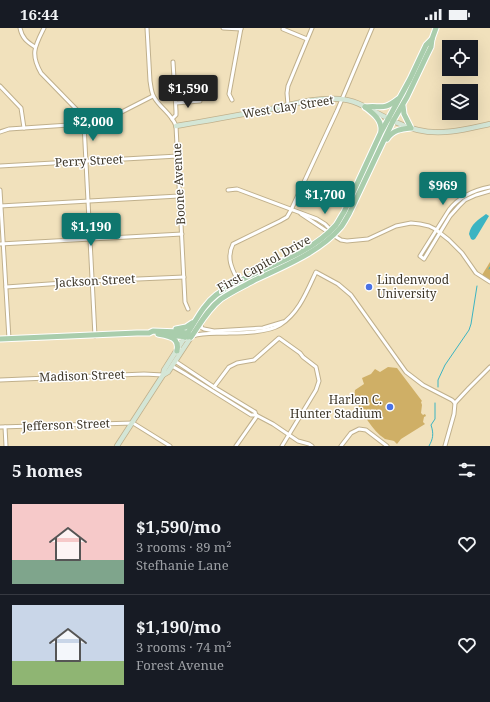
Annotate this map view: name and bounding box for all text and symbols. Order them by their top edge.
text: 16:44 [20,4,58,24]
map controls [442,40,478,120]
button: locate [442,40,478,76]
pin: $1,590 [155,75,221,109]
text: $1,590 [168,79,208,97]
button: layers [442,84,478,120]
street label: West Clay Street [241,91,335,122]
pin: $2,000 [60,108,126,142]
text: $2,000 [73,112,113,130]
street label: Boone Avenue [168,143,189,225]
street label: Perry Street [54,150,124,171]
pin: $969 [419,172,467,206]
text: $969 [428,176,458,194]
pin: $1,700 [292,181,358,215]
text: $1,700 [305,185,345,203]
pin: $1,190 [58,213,124,247]
text: $1,190 [71,217,111,235]
street label: First Capitol Drive [214,231,313,296]
street label: Jackson Street [53,270,136,291]
place label: Lindenwood University [377,271,450,302]
marker: Lindenwood University [364,282,374,292]
street label: Madison Street [39,366,125,385]
place label: Harlen C. Hunter Stadium [290,391,382,422]
marker: Harlen C. Hunter Stadium [385,402,395,412]
street label: Jefferson Street [21,414,110,435]
text: 5 homes [12,459,82,482]
icon: filters [456,459,478,481]
text: $1,590/mo [136,515,221,538]
icon: home [44,520,92,568]
icon: heart [456,533,478,555]
text: 3 rooms · 89 m² [136,538,231,556]
text: Stefhanie Lane [136,556,229,574]
text: $1,190/mo [136,615,221,638]
icon: home [44,621,92,669]
icon: heart [456,634,478,656]
text: 3 rooms · 74 m² [136,638,231,656]
text: Forest Avenue [136,656,224,674]

